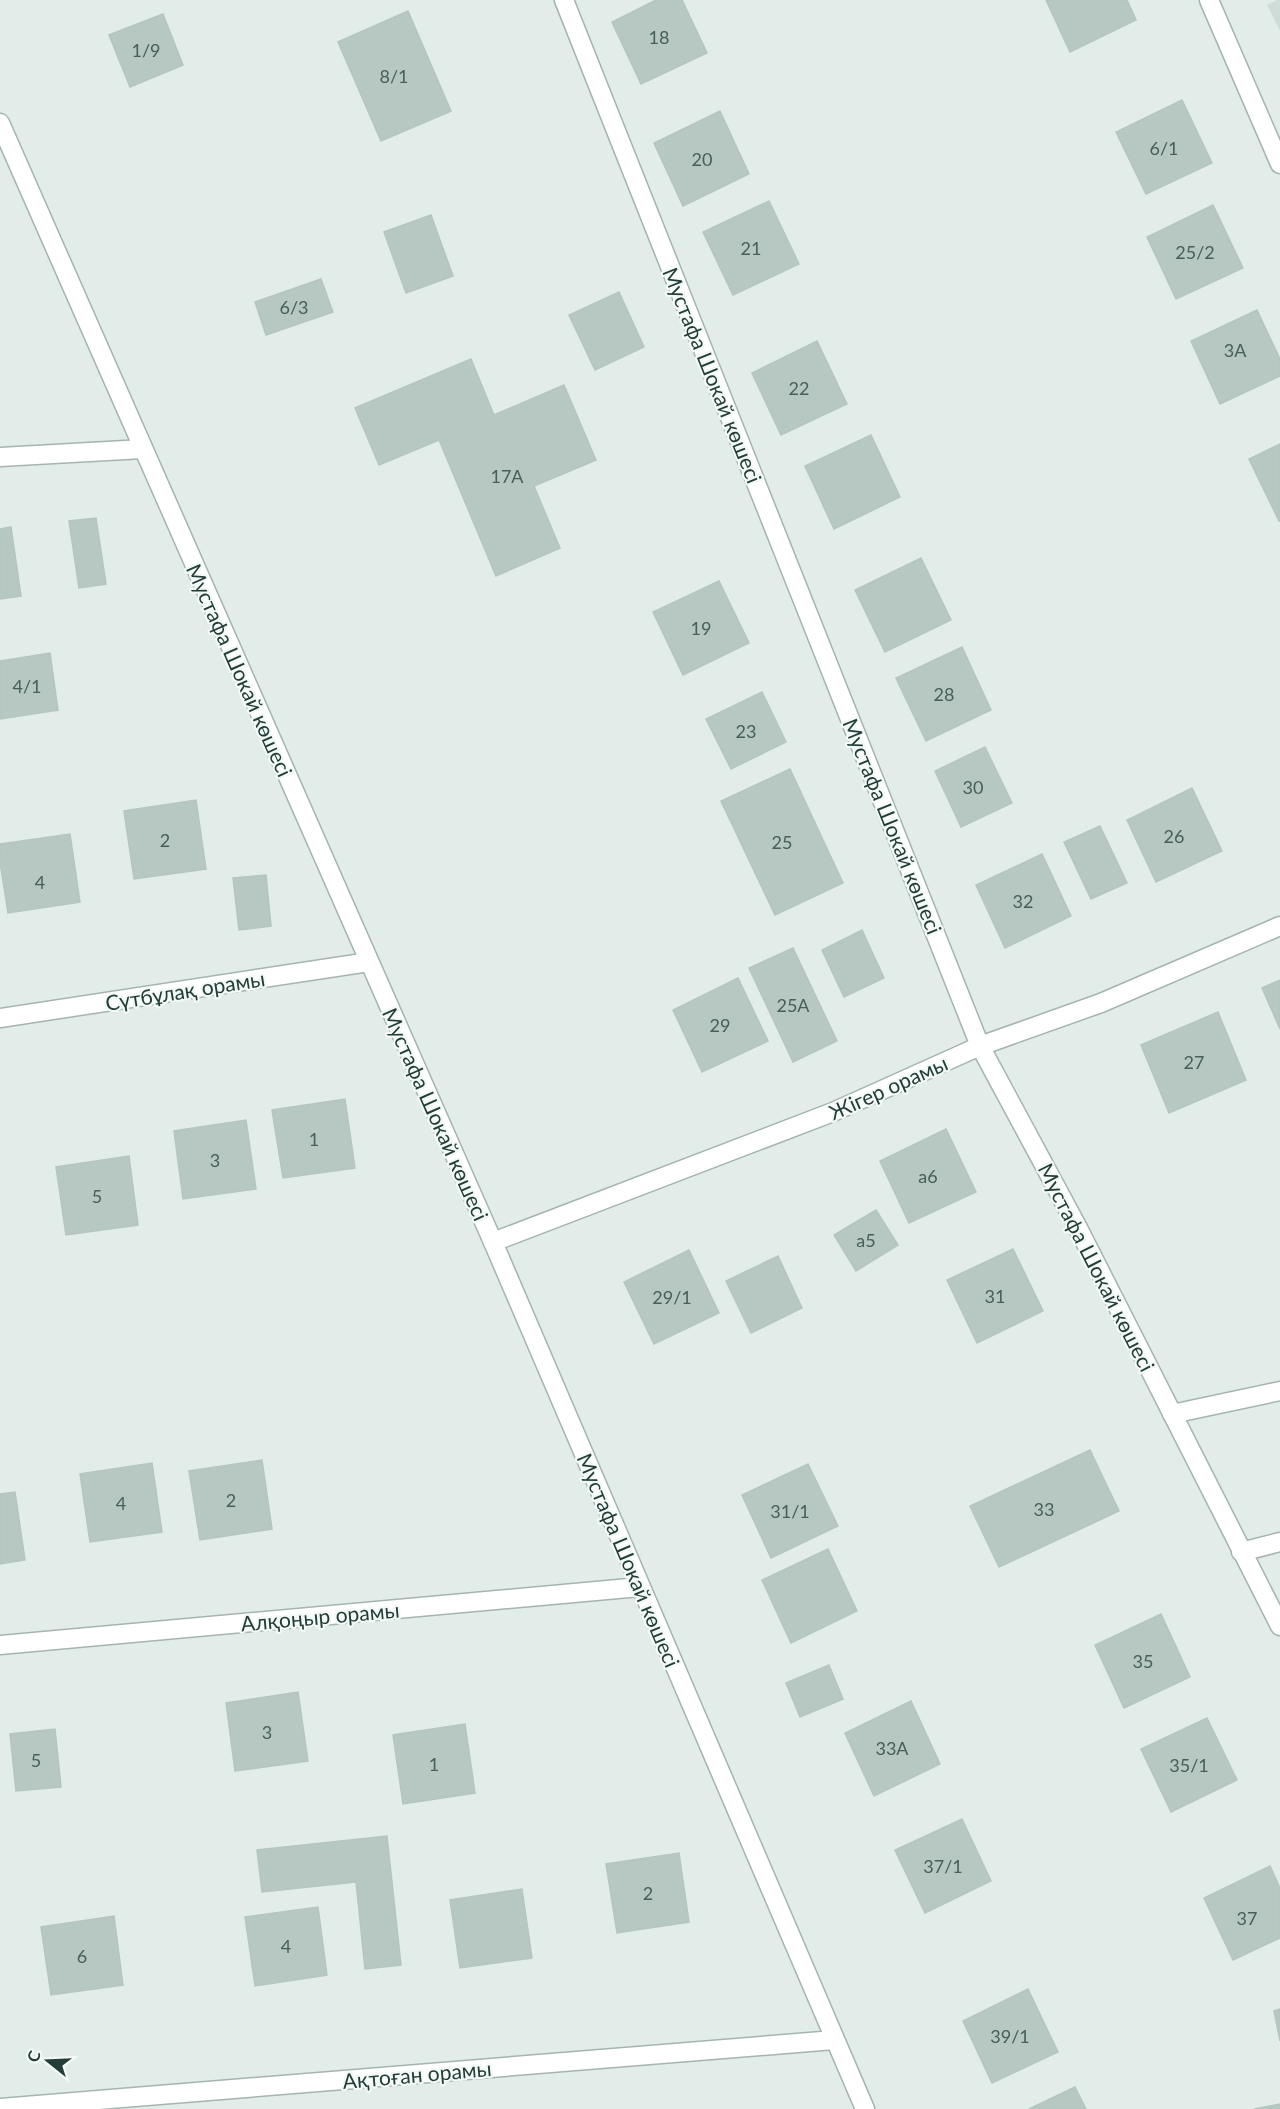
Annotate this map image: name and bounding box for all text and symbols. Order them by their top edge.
house number: 18 [649,26,669,48]
house number: 1/9 [131,39,161,61]
house number: 8/1 [379,65,409,87]
house number: 6/1 [1149,137,1179,159]
house number: 20 [692,148,712,170]
house number: 21 [741,237,761,259]
house number: 25/2 [1175,241,1215,263]
street label: Мустафа Шокай көшесі [658,264,768,486]
house number: 6/3 [279,296,309,318]
house number: 3А [1224,339,1247,361]
house number: 22 [789,377,809,399]
house number: 17А [490,465,524,487]
street label: Мустафа Шокай көшесі [182,560,298,780]
house number: 19 [691,617,711,639]
house number: 4/1 [12,675,42,697]
house number: 28 [934,683,954,705]
street label: Мустафа Шокай көшесі [838,715,948,937]
house number: 23 [736,720,756,742]
house number: 30 [963,776,983,798]
house number: 26 [1164,825,1184,847]
house number: 2 [160,829,170,851]
house number: 25 [772,831,792,853]
house number: 4 [35,871,45,893]
house number: 32 [1013,890,1033,912]
street label: Cүтбұлақ орамы [103,965,267,1015]
house number: 25А [776,994,810,1016]
street label: Мустафа Шокай көшесі [378,1004,494,1224]
house number: 29 [710,1014,730,1036]
street label: Жігер орамы [825,1050,951,1124]
house number: 27 [1184,1051,1204,1073]
house number: 1 [309,1128,319,1150]
house number: 3 [210,1149,220,1171]
street label: Мустафа Шокай көшесі [1034,1159,1160,1375]
house number: а6 [918,1165,938,1187]
house number: 5 [92,1185,102,1207]
house number: а5 [856,1229,876,1251]
house number: 31 [985,1285,1005,1307]
house number: 29/1 [652,1286,692,1308]
street label: Мустафа Шокай көшесі [573,1449,685,1671]
house number: 2 [226,1489,236,1511]
house number: 4 [116,1492,126,1514]
house number: 33 [1034,1498,1054,1520]
house number: 31/1 [770,1500,810,1522]
street label: Алқоңыр орамы [240,1597,400,1635]
house number: 35 [1133,1650,1153,1672]
house number: 3 [262,1721,272,1743]
house number: 33А [875,1737,909,1759]
house number: 5 [31,1749,41,1771]
house number: 1 [429,1753,439,1775]
house number: 35/1 [1169,1754,1209,1776]
house number: 37/1 [923,1855,963,1877]
house number: 2 [643,1882,653,1904]
house number: 37 [1237,1907,1257,1929]
house number: 4 [281,1935,291,1957]
house number: 6 [77,1945,87,1967]
house number: 39/1 [990,2025,1030,2047]
north arrow [18,2031,78,2091]
text: С [23,2048,44,2064]
street label: Ақтоған орамы [341,2055,493,2093]

